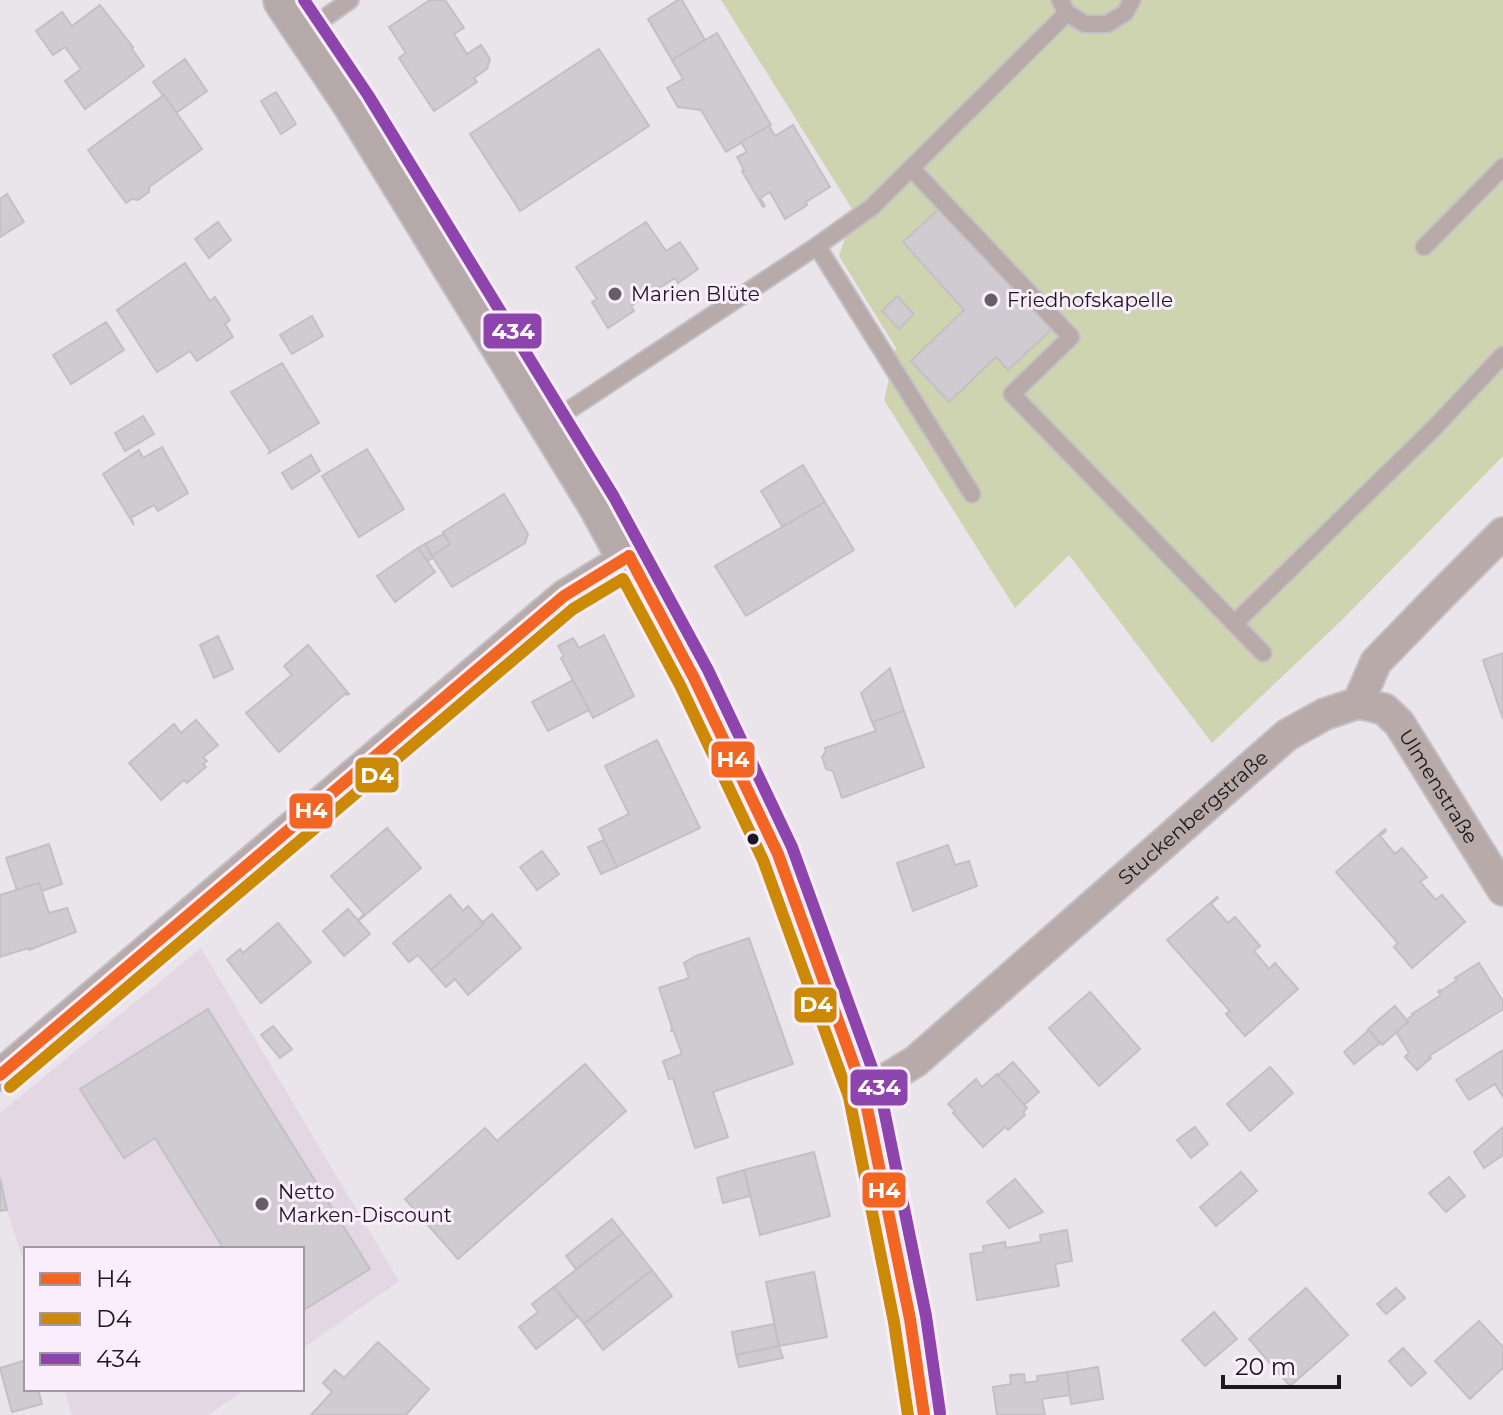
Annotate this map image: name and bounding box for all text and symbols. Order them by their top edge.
place label: Marien Blüte [631,282,760,306]
marker: Marien Blüte [606,285,624,303]
place label: Friedhofskapelle [1007,288,1173,312]
marker: Friedhofskapelle [982,291,1000,309]
line badge: 434 [482,312,543,350]
text: 434 [491,318,535,345]
street label: Ulmenstraße [1394,725,1483,848]
line badge: H4 [710,740,756,779]
street label: Stuckenbergstraße [1113,745,1273,890]
text: H4 [717,746,749,773]
line badge: D4 [354,756,400,794]
text: D4 [360,762,394,789]
line badge: H4 [288,792,334,830]
text: H4 [295,797,327,824]
unlabelled marker [745,831,761,847]
line badge: D4 [793,986,838,1024]
text: D4 [799,991,833,1018]
line badge: 434 [849,1068,909,1107]
text: 434 [857,1074,901,1101]
line badge: H4 [861,1171,907,1209]
text: H4 [868,1177,900,1204]
place label: Netto Marken-Discount [278,1180,452,1227]
marker: Netto Marken-Discount [253,1195,271,1213]
legend [24,1247,304,1391]
text: H4 [96,1264,132,1293]
text: D4 [96,1304,132,1333]
scale bar [1223,1339,1339,1389]
text: 434 [96,1344,141,1373]
text: 20 m [1235,1352,1296,1381]

